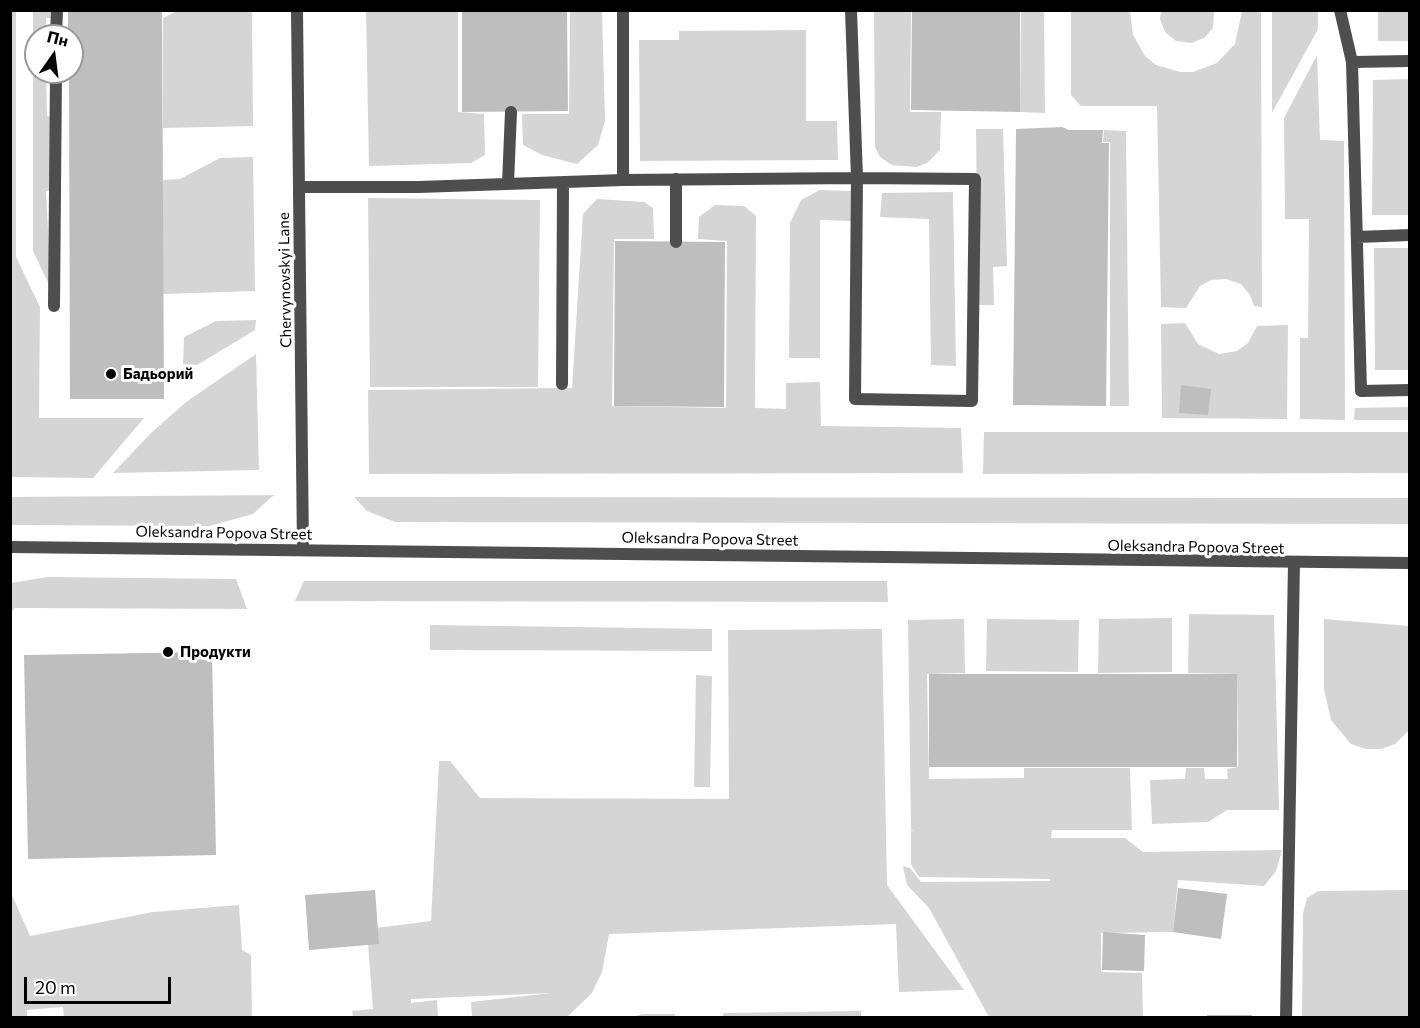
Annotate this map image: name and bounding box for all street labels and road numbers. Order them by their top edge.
street label: Chervynovskyi Lane [275,212,295,348]
street label: Oleksandra Popova Street [135,522,313,544]
street label: Oleksandra Popova Street [621,528,799,550]
street label: Oleksandra Popova Street [1107,536,1285,558]

